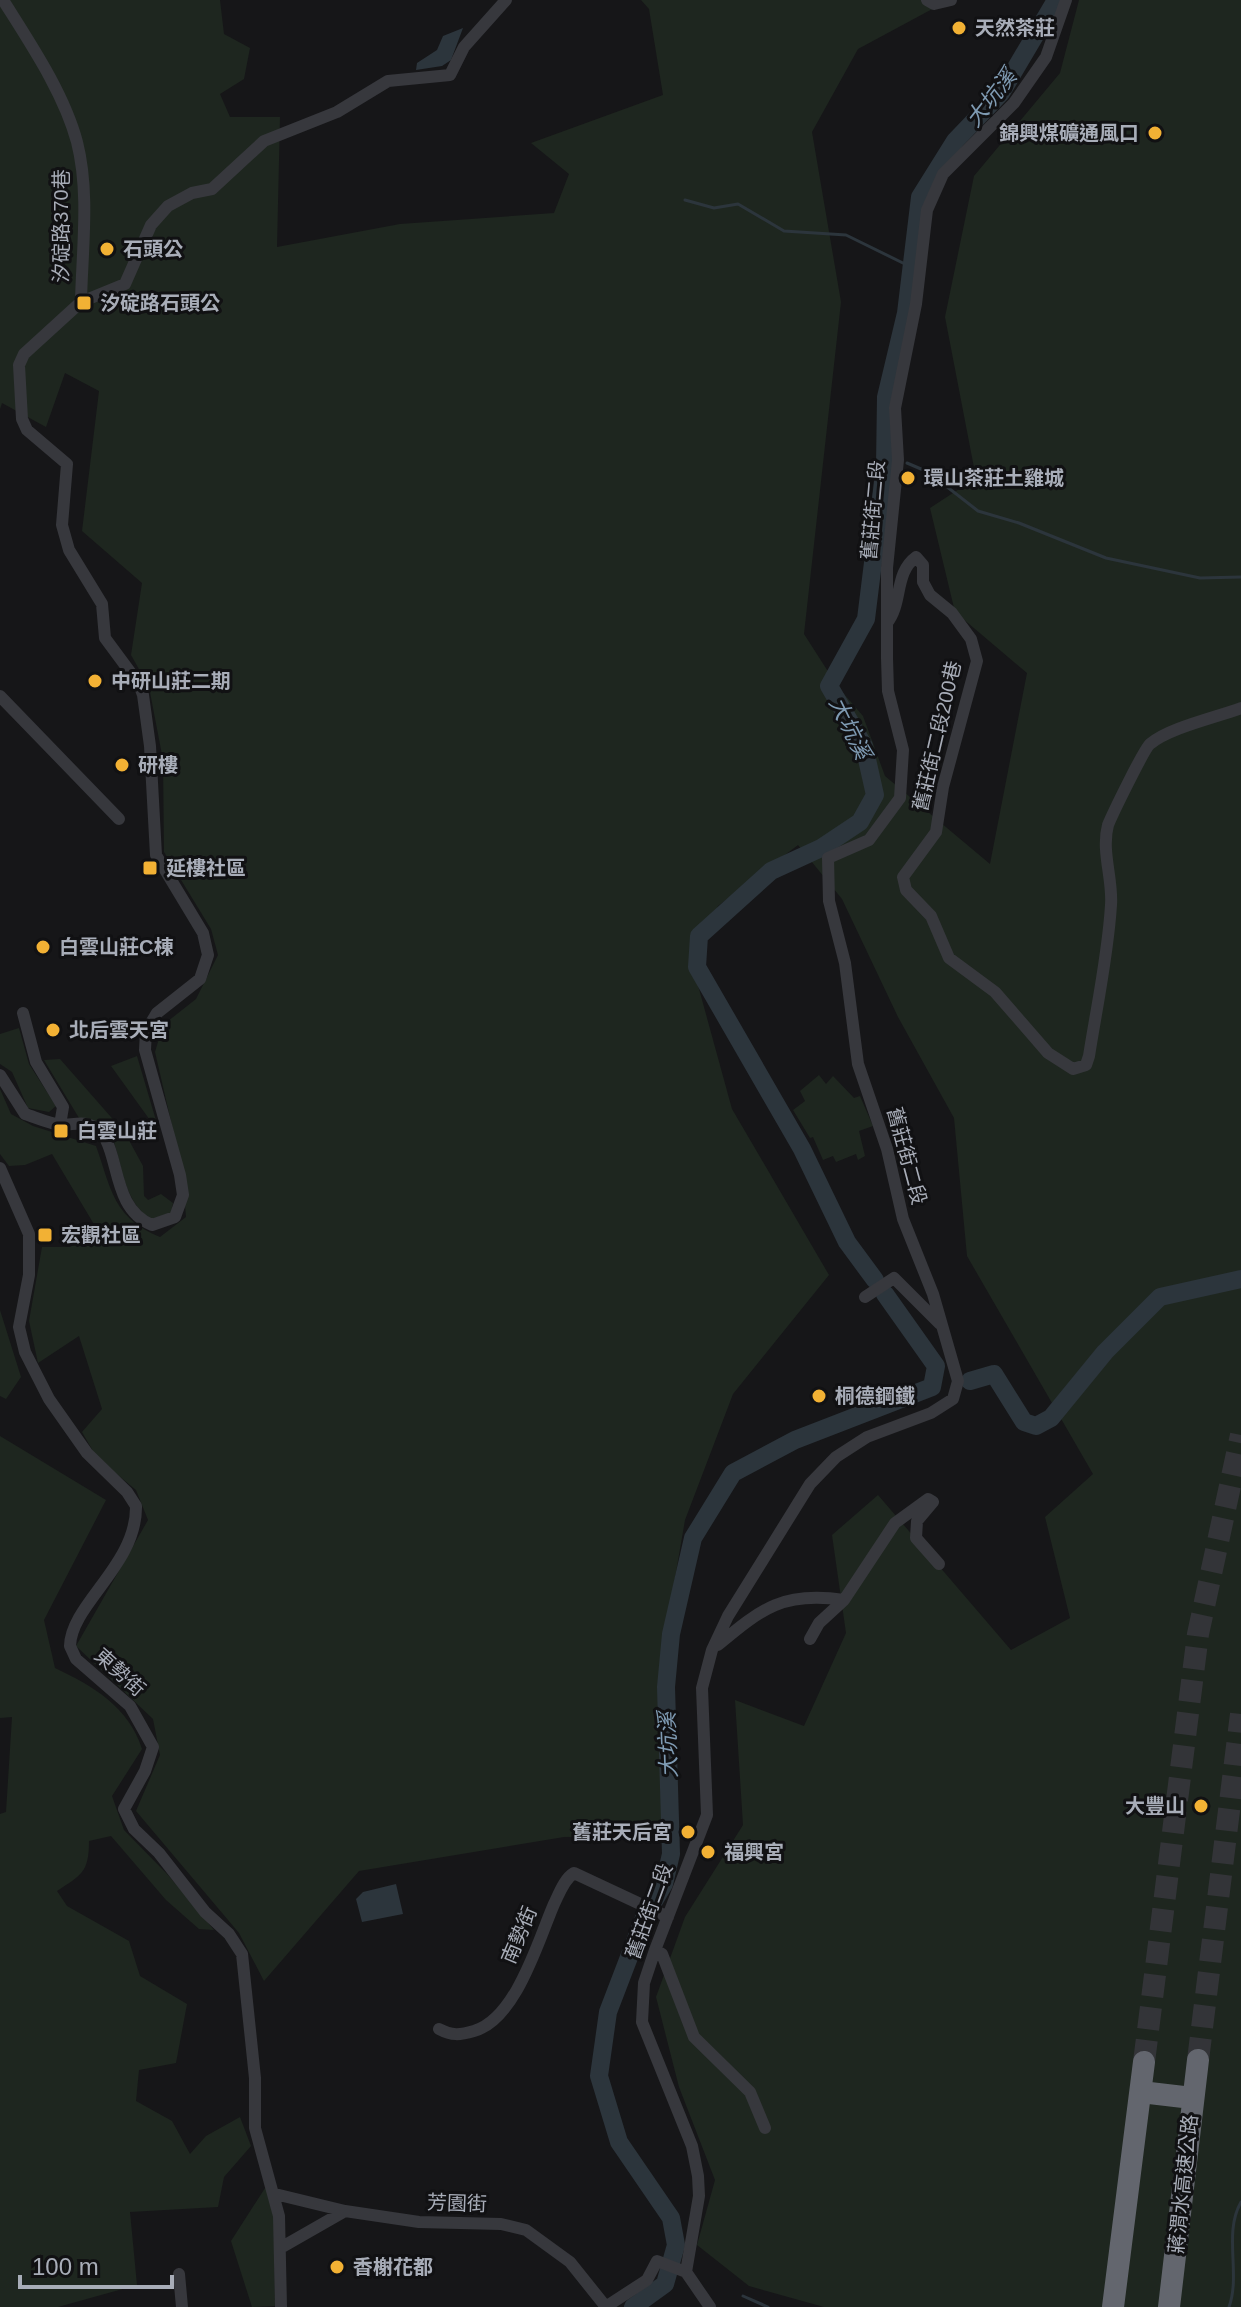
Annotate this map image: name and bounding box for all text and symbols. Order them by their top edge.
place label: 天然茶莊 [975,17,1055,39]
marker: 天然茶莊 [950,19,968,37]
water label: 大坑溪 [961,62,1023,132]
place label: 錦興煤礦通風口 [999,122,1139,144]
marker: 錦興煤礦通風口 [1146,124,1164,142]
street label: 汐碇路370巷 [50,169,72,283]
place label: 石頭公 [123,238,183,260]
marker: 石頭公 [98,240,116,258]
place label: 汐碇路石頭公 [100,292,220,314]
marker: 汐碇路石頭公 [75,294,93,312]
street label: 舊莊街二段 [858,459,888,561]
place label: 環山茶莊土雞城 [924,467,1064,489]
marker: 環山茶莊土雞城 [899,469,917,487]
street label: 舊莊街二段200巷 [909,659,965,813]
place label: 中研山莊二期 [111,670,231,692]
marker: 中研山莊二期 [86,672,104,690]
water label: 大坑溪 [824,693,877,766]
place label: 研樓 [138,754,178,776]
marker: 研樓 [113,756,131,774]
place label: 延樓社區 [166,857,246,879]
marker: 延樓社區 [141,859,159,877]
place label: 白雲山莊C棟 [59,936,173,958]
marker: 白雲山莊C棟 [34,938,52,956]
place label: 北后雲天宮 [69,1019,169,1041]
marker: 北后雲天宮 [44,1021,62,1039]
street label: 舊莊街二段 [883,1105,931,1207]
place label: 白雲山莊 [77,1120,157,1142]
marker: 白雲山莊 [52,1122,70,1140]
place label: 宏觀社區 [61,1224,141,1246]
marker: 宏觀社區 [36,1226,54,1244]
place label: 桐德鋼鐵 [835,1385,915,1407]
marker: 桐德鋼鐵 [810,1387,828,1405]
street label: 東勢街 [90,1644,150,1700]
water label: 大坑溪 [654,1709,682,1778]
place label: 大豐山 [1125,1795,1185,1817]
marker: 大豐山 [1192,1797,1210,1815]
place label: 舊莊天后宮 [572,1821,672,1843]
marker: 舊莊天后宮 [679,1823,697,1841]
place label: 福興宮 [724,1841,784,1863]
marker: 福興宮 [699,1843,717,1861]
street label: 舊莊街二段 [622,1860,676,1962]
street label: 南勢街 [497,1903,541,1967]
street label: 蔣渭水高速公路 [1165,2113,1201,2255]
street label: 芳園街 [427,2191,487,2215]
scale bar [20,2239,172,2289]
text: 100 m [32,2253,99,2280]
place label: 香榭花都 [353,2256,433,2278]
marker: 香榭花都 [328,2258,346,2276]

